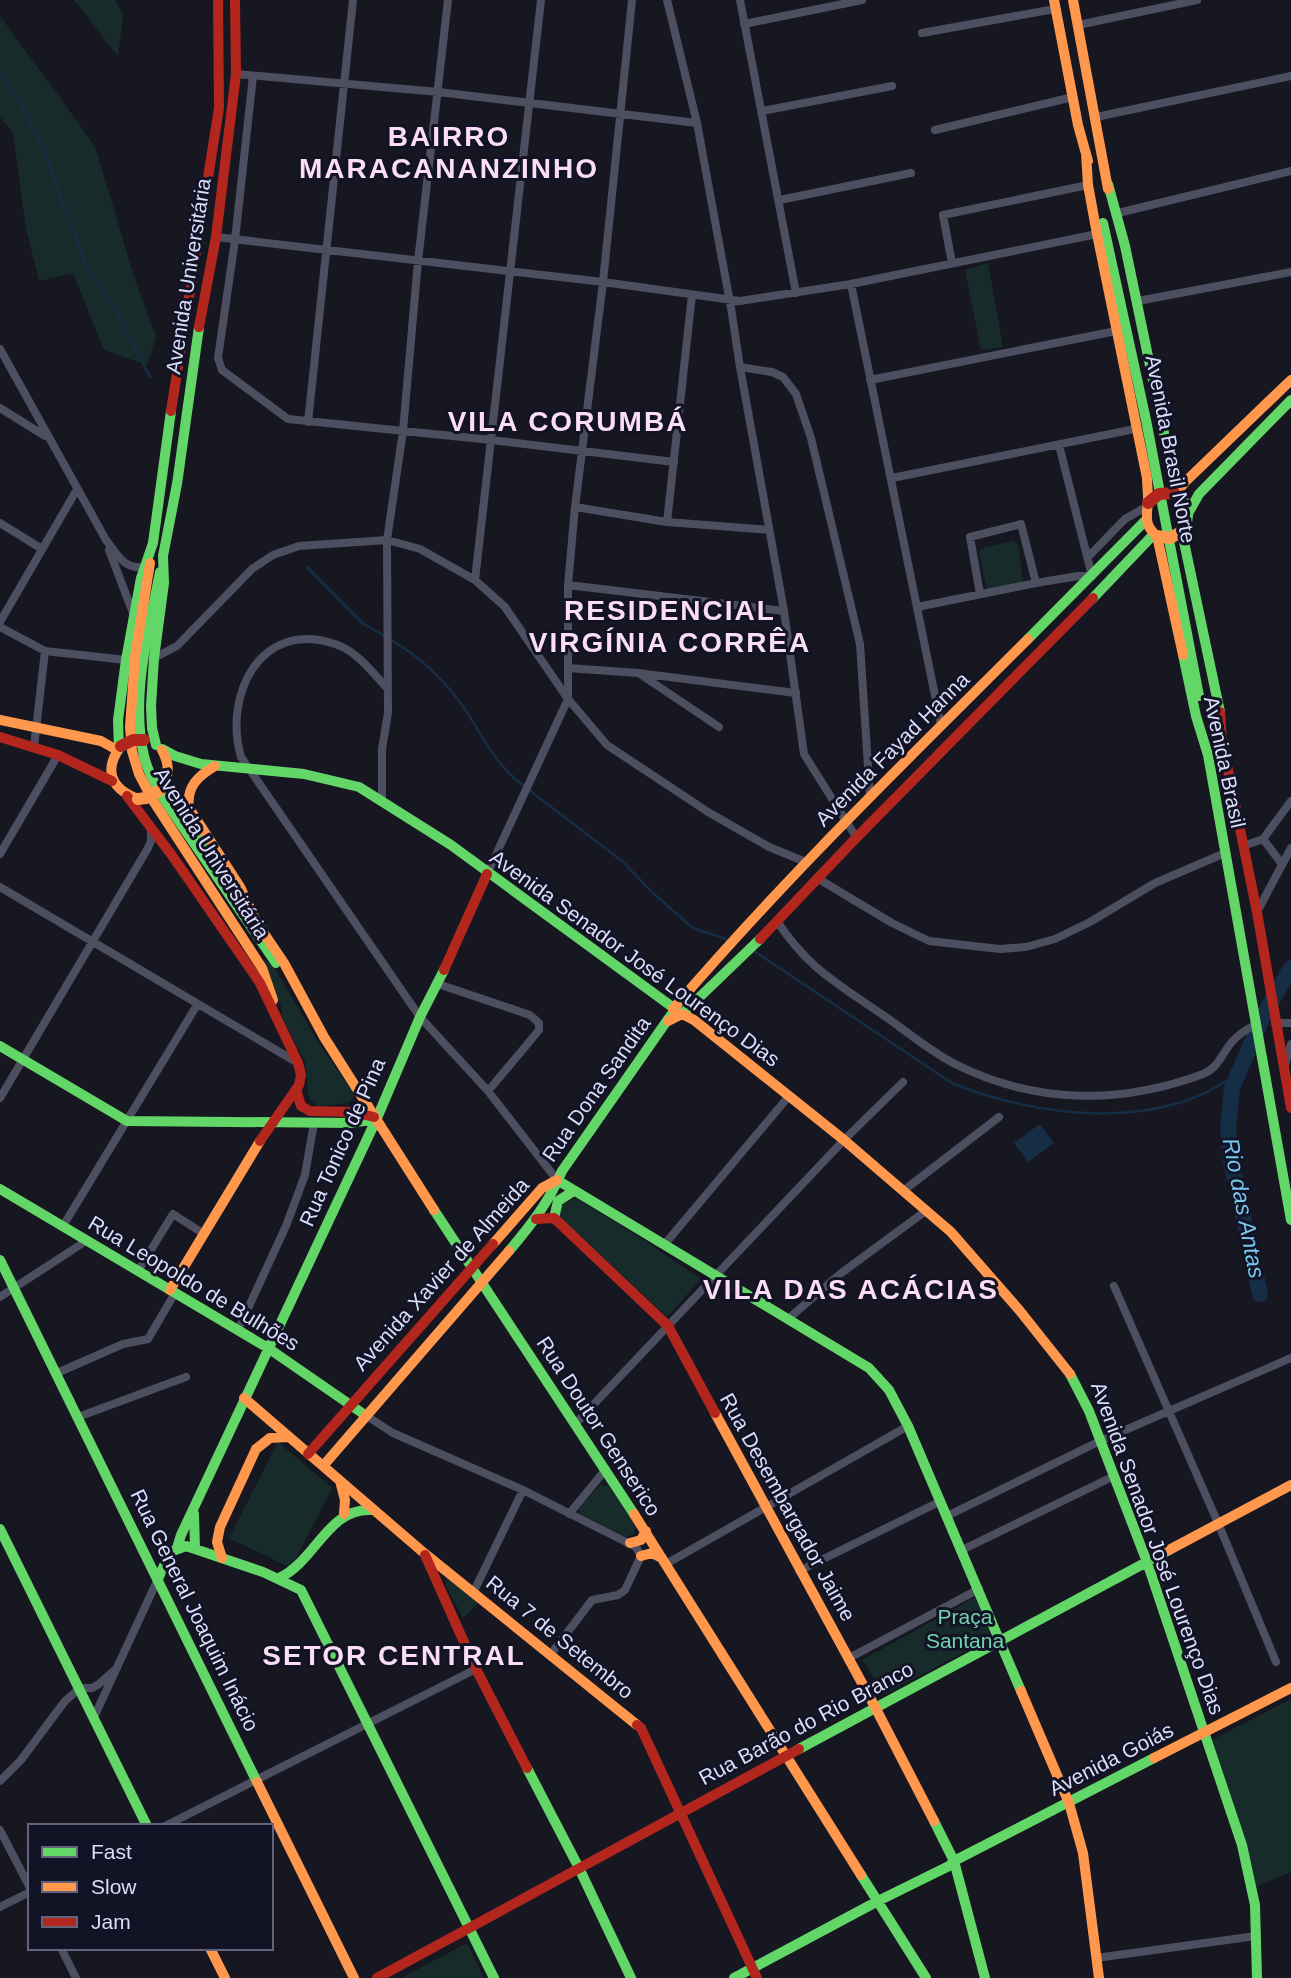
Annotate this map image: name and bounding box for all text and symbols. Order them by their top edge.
district label: BAIRRO MARACANANZINHO [299,121,599,184]
street label: Avenida Universitária [161,176,215,376]
street label: Avenida Brasil Norte [1141,353,1201,545]
district label: VILA CORUMBÁ [448,406,688,437]
district label: RESIDENCIAL VIRGÍNIA CORRÊA [529,595,811,658]
street label: Avenida Fayad Hanna [811,667,974,830]
street label: Avenida Brasil [1200,694,1250,830]
street label: Avenida Universitária [150,763,274,943]
street label: Avenida Senador José Lourenço Dias [486,845,784,1071]
street label: Rua Dona Sandita [537,1012,655,1166]
street label: Rua Tonico de Pina [295,1054,390,1230]
water label: Rio das Antas [1218,1136,1270,1281]
street label: Avenida Xavier de Almeida [349,1173,534,1375]
street label: Rua Leopoldo de Bulhões [84,1211,304,1355]
district label: VILA DAS ACÁCIAS [703,1274,999,1305]
street label: Rua Doutor Genserico [532,1332,666,1520]
street label: Avenida Senador José Lourenço Dias [1087,1379,1229,1717]
street label: Rua Desembargador Jaime [716,1389,860,1625]
street label: Rua General Joaquim Inácio [126,1485,264,1735]
street label: Rua 7 de Setembro [482,1571,638,1703]
park label: Praça Santana [926,1605,1004,1652]
district label: SETOR CENTRAL [262,1640,526,1671]
street label: Rua Barão do Rio Branco [695,1657,917,1789]
street label: Avenida Goiás [1045,1718,1177,1800]
legend [28,1824,273,1950]
text: Fast [91,1840,132,1863]
text: Slow [91,1875,137,1898]
text: Jam [91,1910,131,1933]

